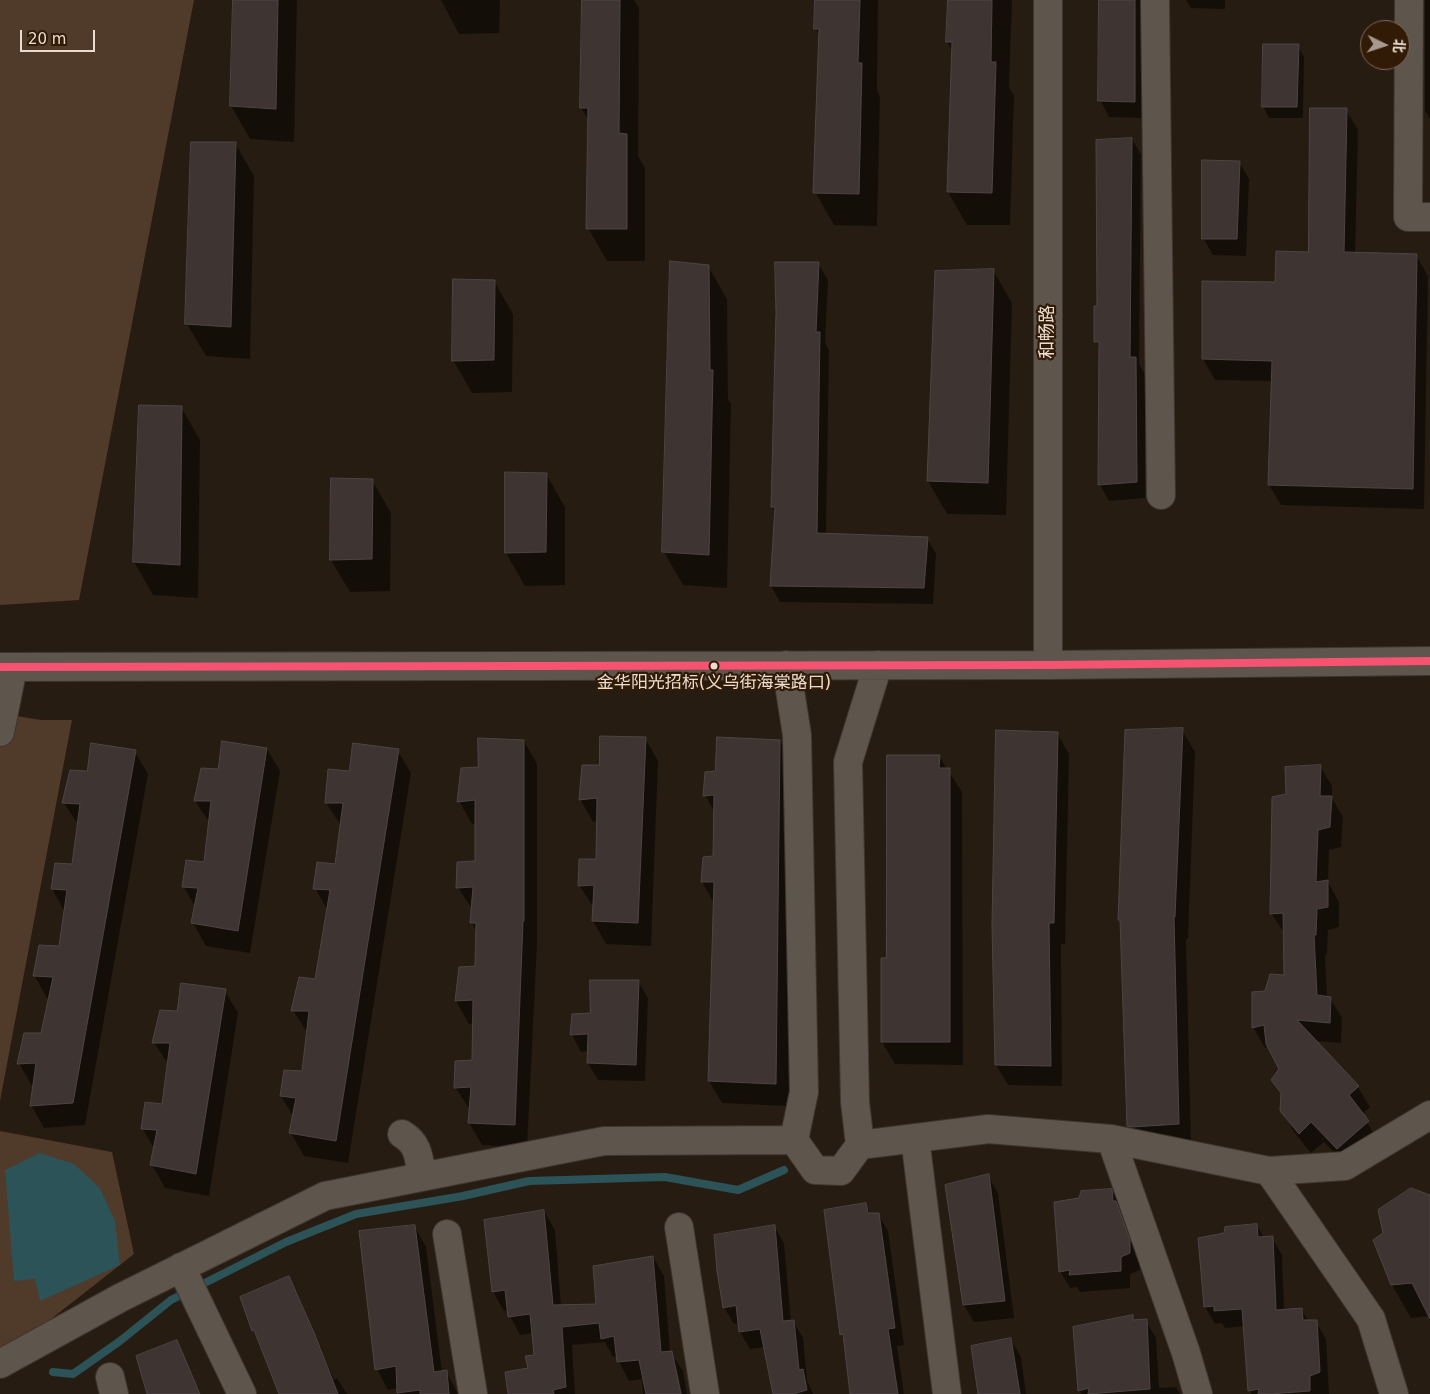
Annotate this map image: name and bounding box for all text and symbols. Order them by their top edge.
scale bar [22,20,98,52]
north arrow [1360,20,1410,70]
text: 20 m [28,30,66,48]
text: 北 [1390,38,1407,54]
street label: 和畅路 [1037,305,1059,359]
marker: 金华阳光招标(义乌街海棠路口) [709,661,719,671]
place label: 金华阳光招标(义乌街海棠路口) [597,674,831,694]

